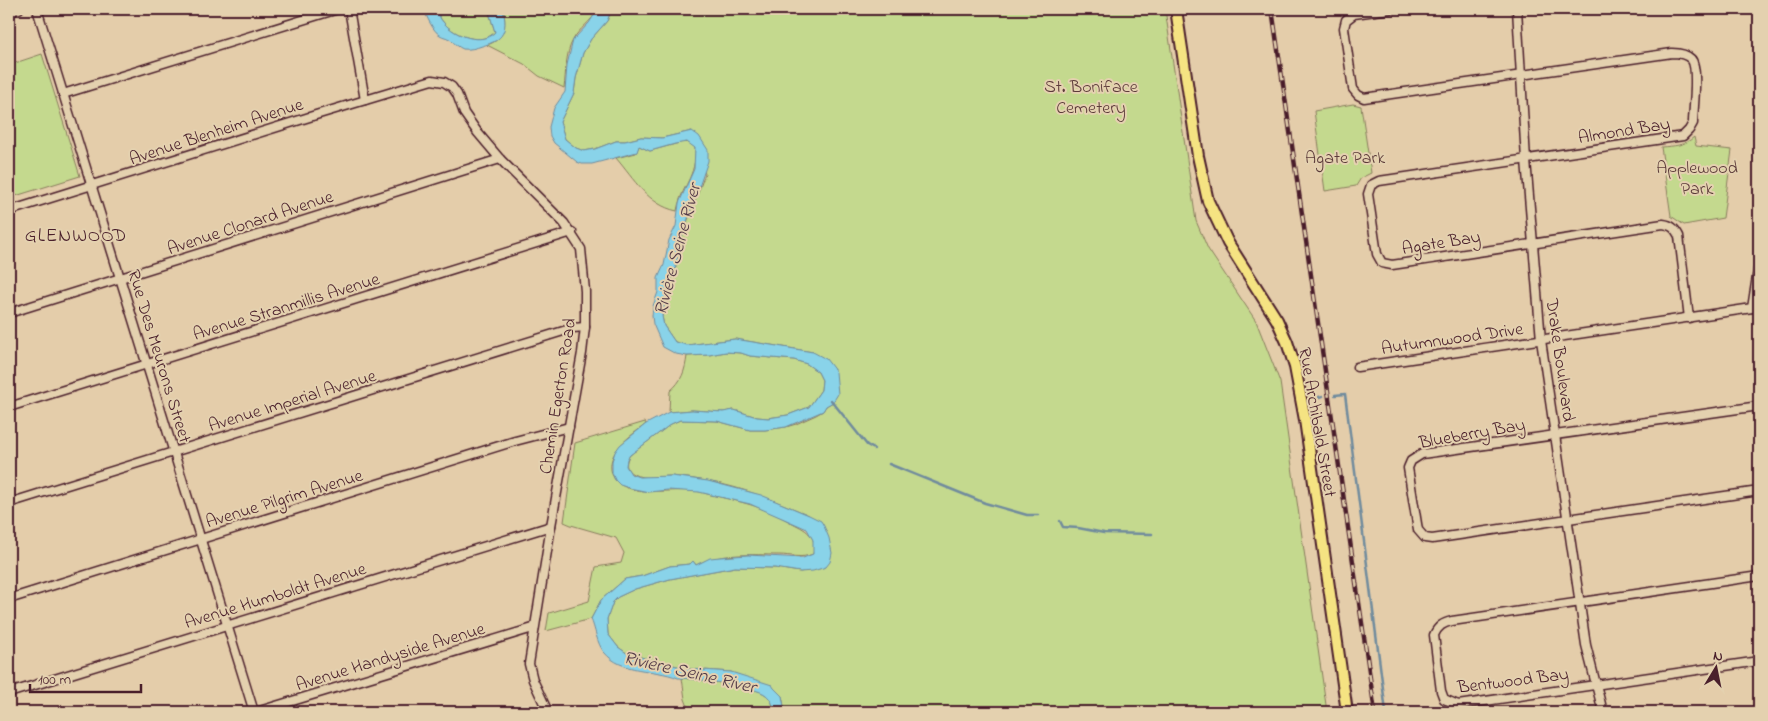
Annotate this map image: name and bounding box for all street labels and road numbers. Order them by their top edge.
street label: Avenue Blenheim Avenue [126,92,308,173]
street label: Almond Bay [1576,112,1672,152]
street label: Avenue Clonard Avenue [164,184,338,263]
street label: Agate Bay [1400,225,1483,264]
street label: Rue Des Meurons Street [119,267,197,446]
street label: Avenue Stranmillis Avenue [190,267,384,349]
street label: Drake Boulevard [1537,296,1581,424]
street label: Chemin Egerton Road [534,316,585,476]
street label: Autumnwood Drive [1380,317,1526,363]
street label: Rue Archibald Street [1290,346,1342,499]
street label: Avenue Imperial Avenue [205,364,381,440]
street label: Blueberry Bay [1416,413,1528,457]
street label: Avenue Pilgrim Avenue [203,463,368,537]
street label: Avenue Humboldt Avenue [181,557,371,637]
street label: Avenue Handyside Avenue [293,616,489,699]
street label: Bentwood Bay [1455,662,1570,702]

